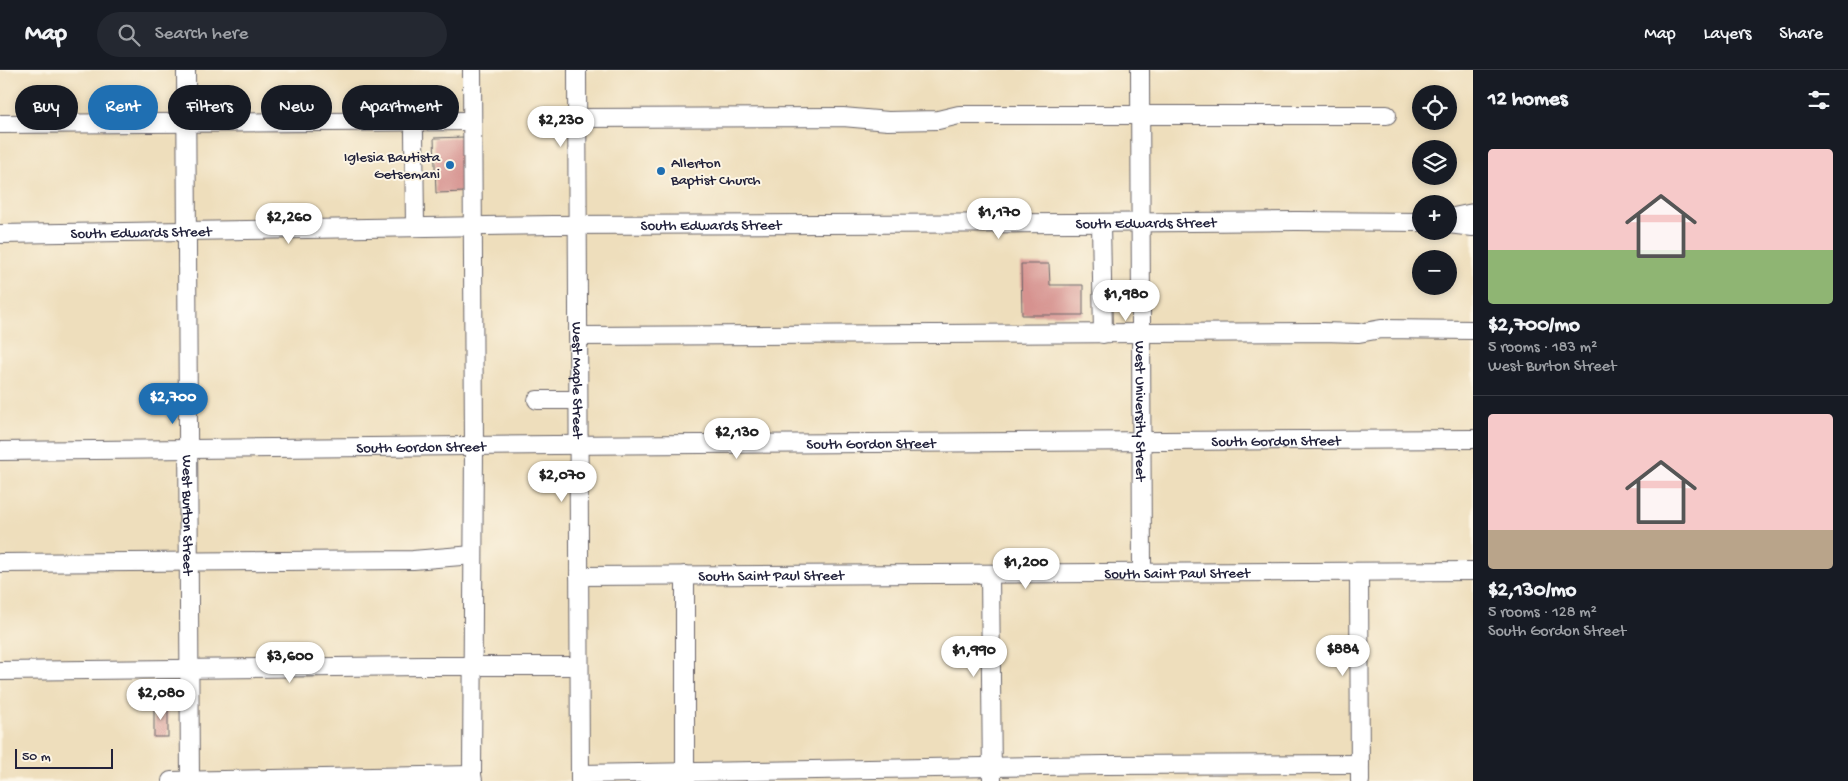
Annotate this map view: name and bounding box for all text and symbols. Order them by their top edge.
search box [97,12,447,57]
text: Map [25,20,67,49]
icon: search [115,21,143,49]
text: Search here [155,23,248,46]
text: Map [1644,24,1676,45]
text: Layers [1704,24,1751,45]
text: Share [1779,24,1823,45]
chip: Buy [15,85,78,130]
chip: Rent [88,85,158,130]
chip: Filters [168,85,251,130]
chip: New [261,85,332,130]
chip: Apartment [342,85,459,130]
map controls [1412,85,1457,295]
button: locate [1412,85,1457,130]
icon: filters [1805,86,1833,114]
text: 12 homes [1488,88,1567,113]
pin: $2,230 [520,106,602,148]
text: $2,230 [538,112,584,131]
button: layers [1412,140,1457,185]
place label: Iglesia Bautista Getsemani [344,149,441,184]
place label: Allerton Baptist Church [670,155,761,190]
marker: Iglesia Bautista Getsemani [444,159,456,171]
marker: Allerton Baptist Church [655,165,667,177]
icon: home [1616,181,1706,271]
button: + [1412,195,1457,240]
pin: $1,170 [958,198,1040,240]
pin: $2,260 [248,202,330,245]
text: $1,170 [978,204,1020,223]
text: $2,260 [266,209,312,228]
street label: South Edwards Street [1075,215,1218,234]
street label: South Edwards Street [640,217,783,236]
street label: South Edwards Street [70,224,213,244]
button: − [1412,250,1457,295]
pin: $1,980 [1085,280,1167,322]
text: $1,980 [1104,286,1148,305]
text: $2,700/mo [1488,314,1580,339]
street label: West Maple Street [567,322,586,440]
text: 5 rooms · 183 m² [1488,339,1597,358]
street label: West University Street [1130,341,1149,483]
text: West Burton Street [1488,358,1616,377]
pin: $2,700 [132,382,214,425]
text: $2,700 [150,389,196,408]
pin: $2,130 [696,418,778,460]
text: $2,130 [715,424,759,443]
street label: South Gordon Street [1211,433,1343,452]
street label: South Gordon Street [806,435,938,454]
street label: South Gordon Street [356,439,488,458]
icon: home [1616,447,1706,537]
street label: West Burton Street [177,455,196,577]
pin: $2,070 [521,460,603,503]
text: $2,070 [539,467,585,486]
pin: $1,200 [985,548,1067,590]
text: $1,200 [1004,554,1048,573]
street label: South Saint Paul Street [1104,565,1252,584]
street label: South Saint Paul Street [698,568,846,586]
text: $2,130/mo [1488,579,1576,604]
text: 5 rooms · 128 m² [1488,604,1597,623]
text: South Gordon Street [1488,623,1626,642]
pin: $884 [1313,634,1373,677]
pin: $1,990 [933,636,1015,678]
text: $884 [1327,641,1359,660]
pin: $3,600 [249,642,331,684]
text: $1,990 [952,642,996,661]
text: $3,600 [267,648,313,667]
pin: $2,080 [120,678,202,721]
text: $2,080 [138,685,185,704]
scale bar [15,746,112,769]
text: 50 m [22,749,51,766]

